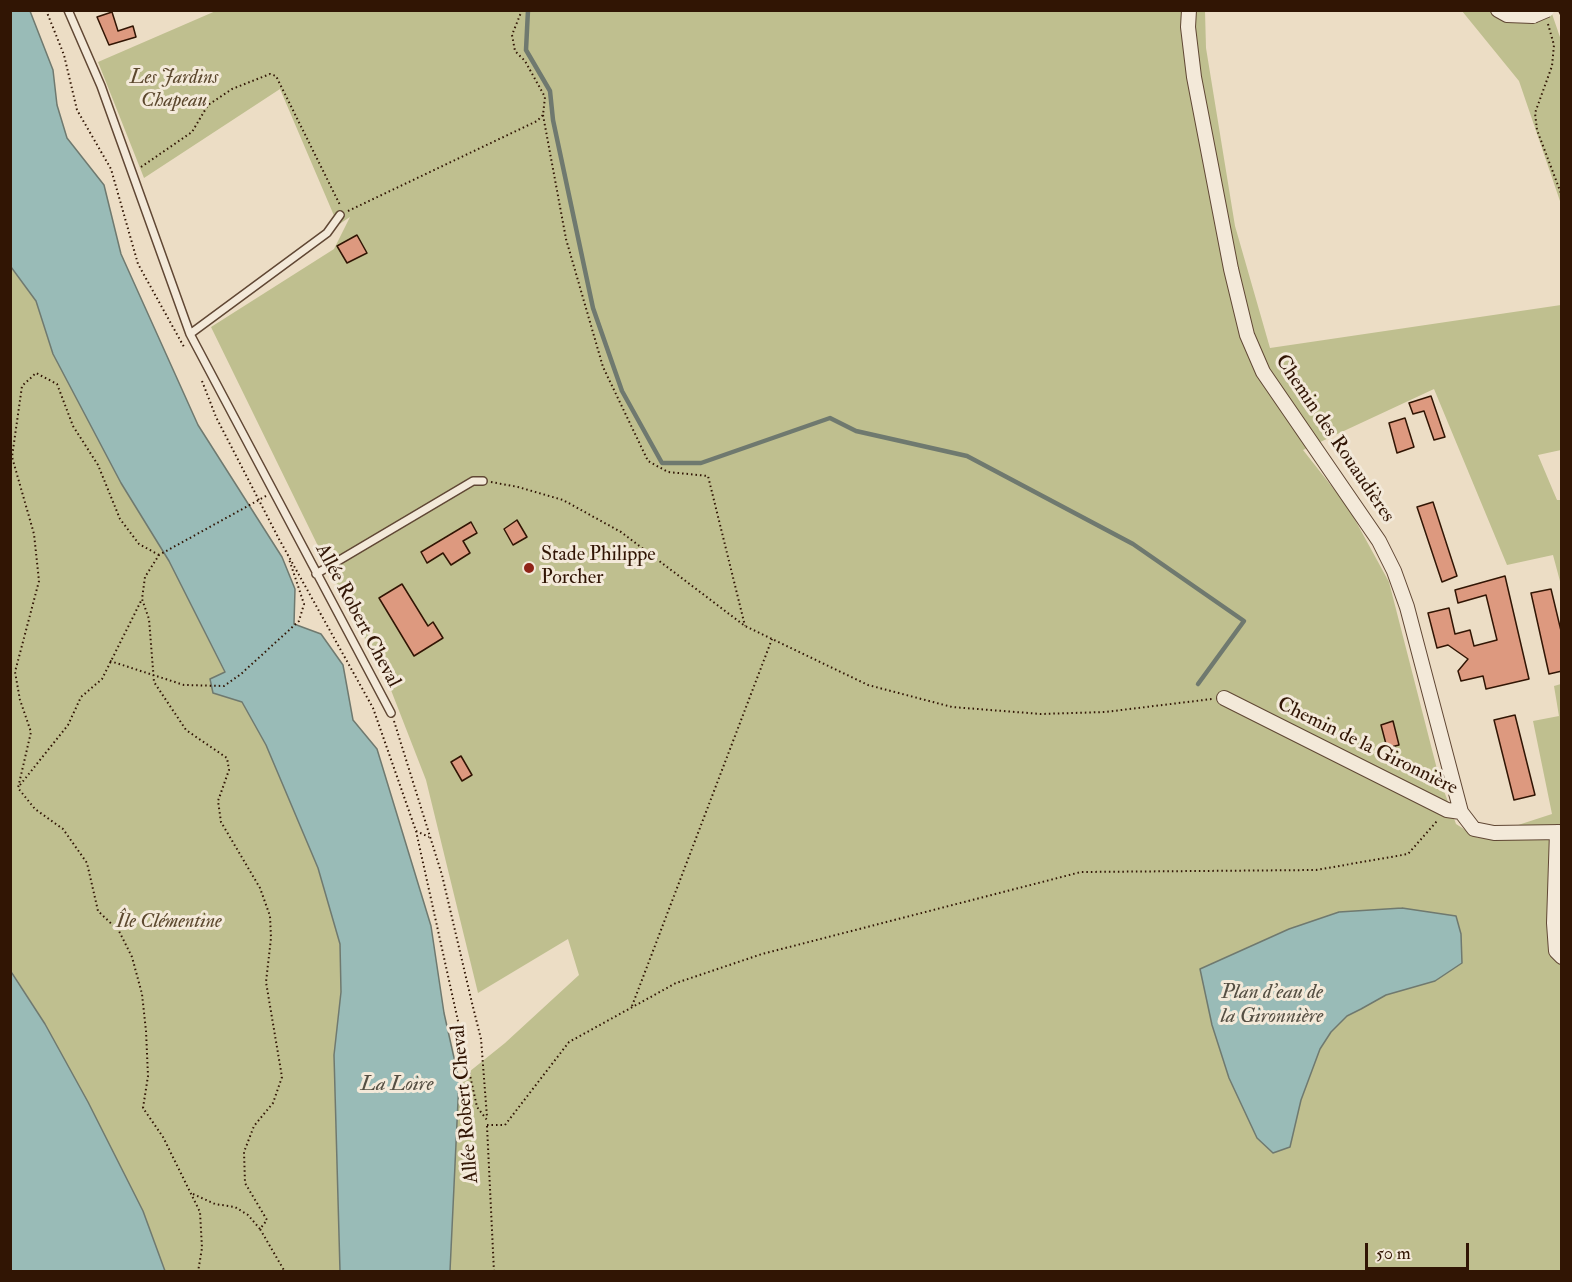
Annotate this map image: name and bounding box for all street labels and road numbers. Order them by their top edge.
street label: Chemin des Rouaudières [1269,351,1399,527]
street label: Allée Robert Cheval [309,540,405,692]
street label: Chemin de la Gironnière [1273,693,1461,801]
street label: Allée Robert Cheval [447,1024,485,1184]

